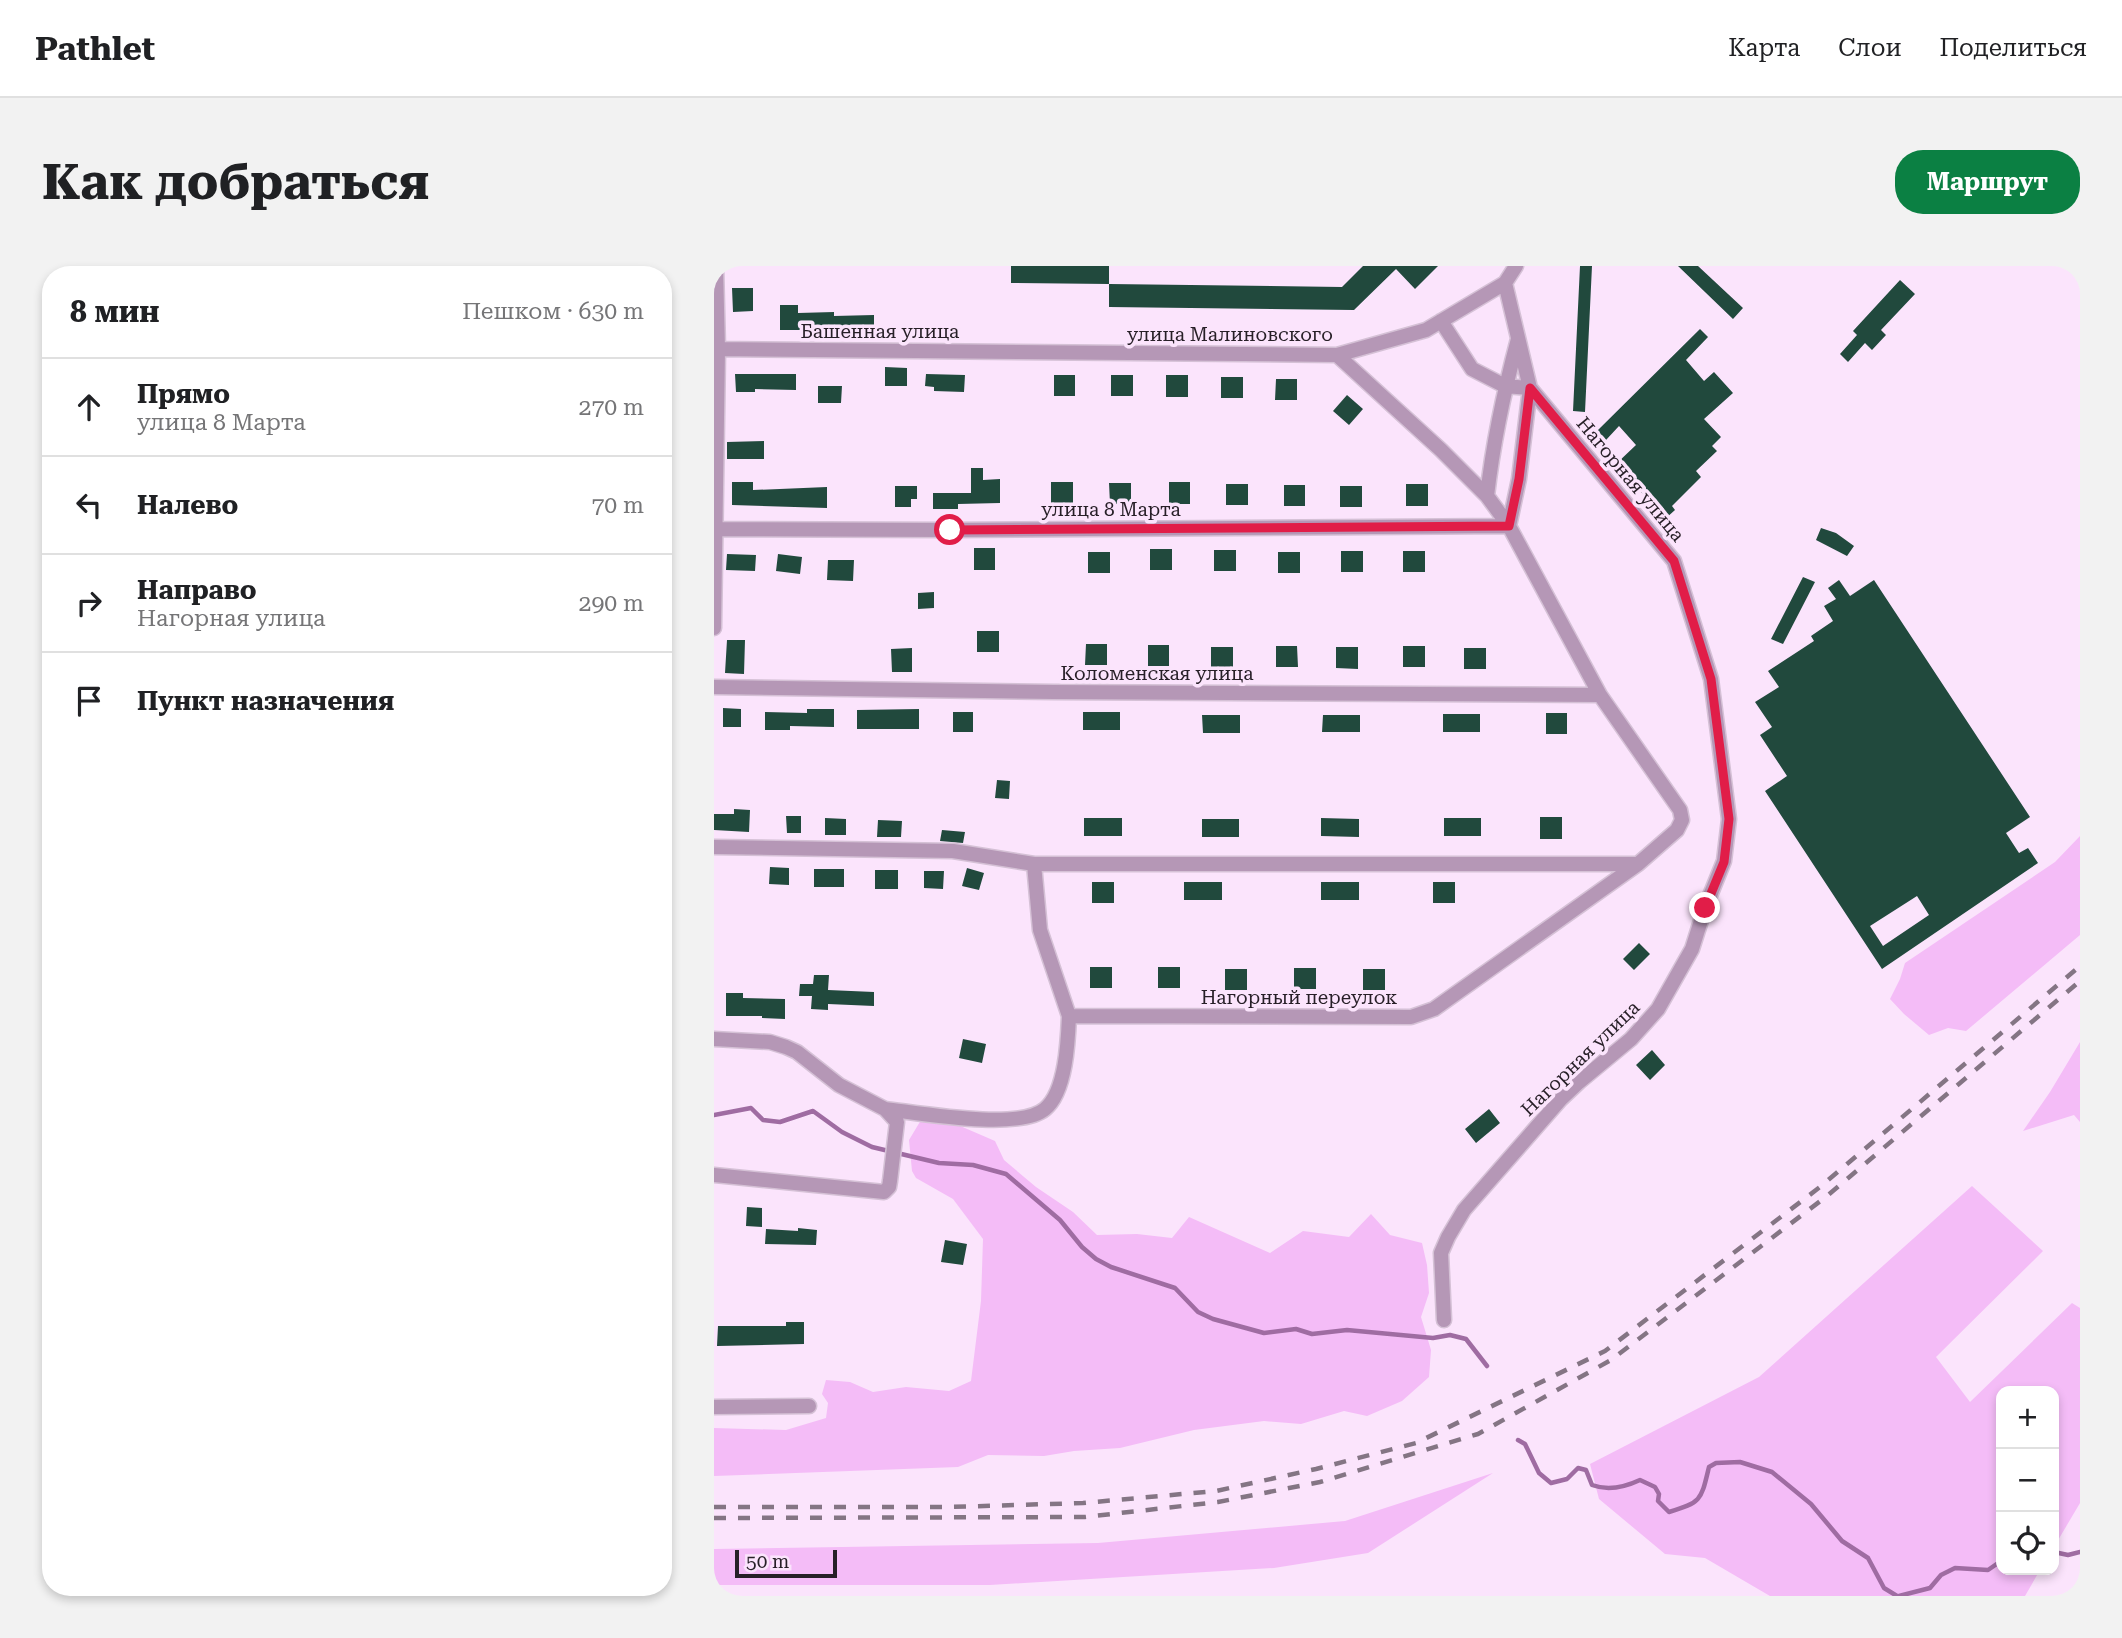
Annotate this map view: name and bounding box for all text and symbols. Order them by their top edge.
text: Pathlet [35,29,155,68]
text: Карта [1728,34,1800,62]
text: Слои [1838,34,1901,62]
text: Поделиться [1939,34,2087,62]
button: Маршрут [1895,150,2080,214]
text: Как добраться [42,154,429,211]
text: 8 мин [70,294,160,329]
text: Пешком · 630 m [462,298,644,325]
street label: Башенная улица [801,320,960,343]
street label: улица Малиновского [1127,323,1333,346]
text: Прямо [137,379,230,409]
icon: ahead [70,388,108,426]
text: 270 m [579,394,644,421]
text: улица 8 Марта [137,409,306,436]
street label: Нагорная улица [1572,412,1690,547]
icon: left [70,486,108,524]
text: Налево [137,490,238,520]
text: 70 m [591,492,644,519]
street label: улица 8 Марта [1041,498,1181,521]
route start [934,514,965,545]
text: Направо [137,575,257,605]
icon: right [70,584,108,622]
text: 290 m [579,590,644,617]
text: Нагорная улица [137,605,326,632]
street label: Коломенская улица [1061,662,1254,685]
icon: arrive [70,682,108,720]
text: Пункт назначения [137,686,394,716]
route end [1689,892,1720,923]
street label: Нагорный переулок [1201,986,1397,1009]
street label: Нагорная улица [1516,995,1645,1121]
map controls [1996,1386,2059,1575]
button: + [1996,1386,2059,1449]
button: − [1996,1449,2059,1512]
button: locate [1996,1512,2059,1575]
scale bar [735,1547,836,1579]
text: 50 m [746,1550,789,1573]

